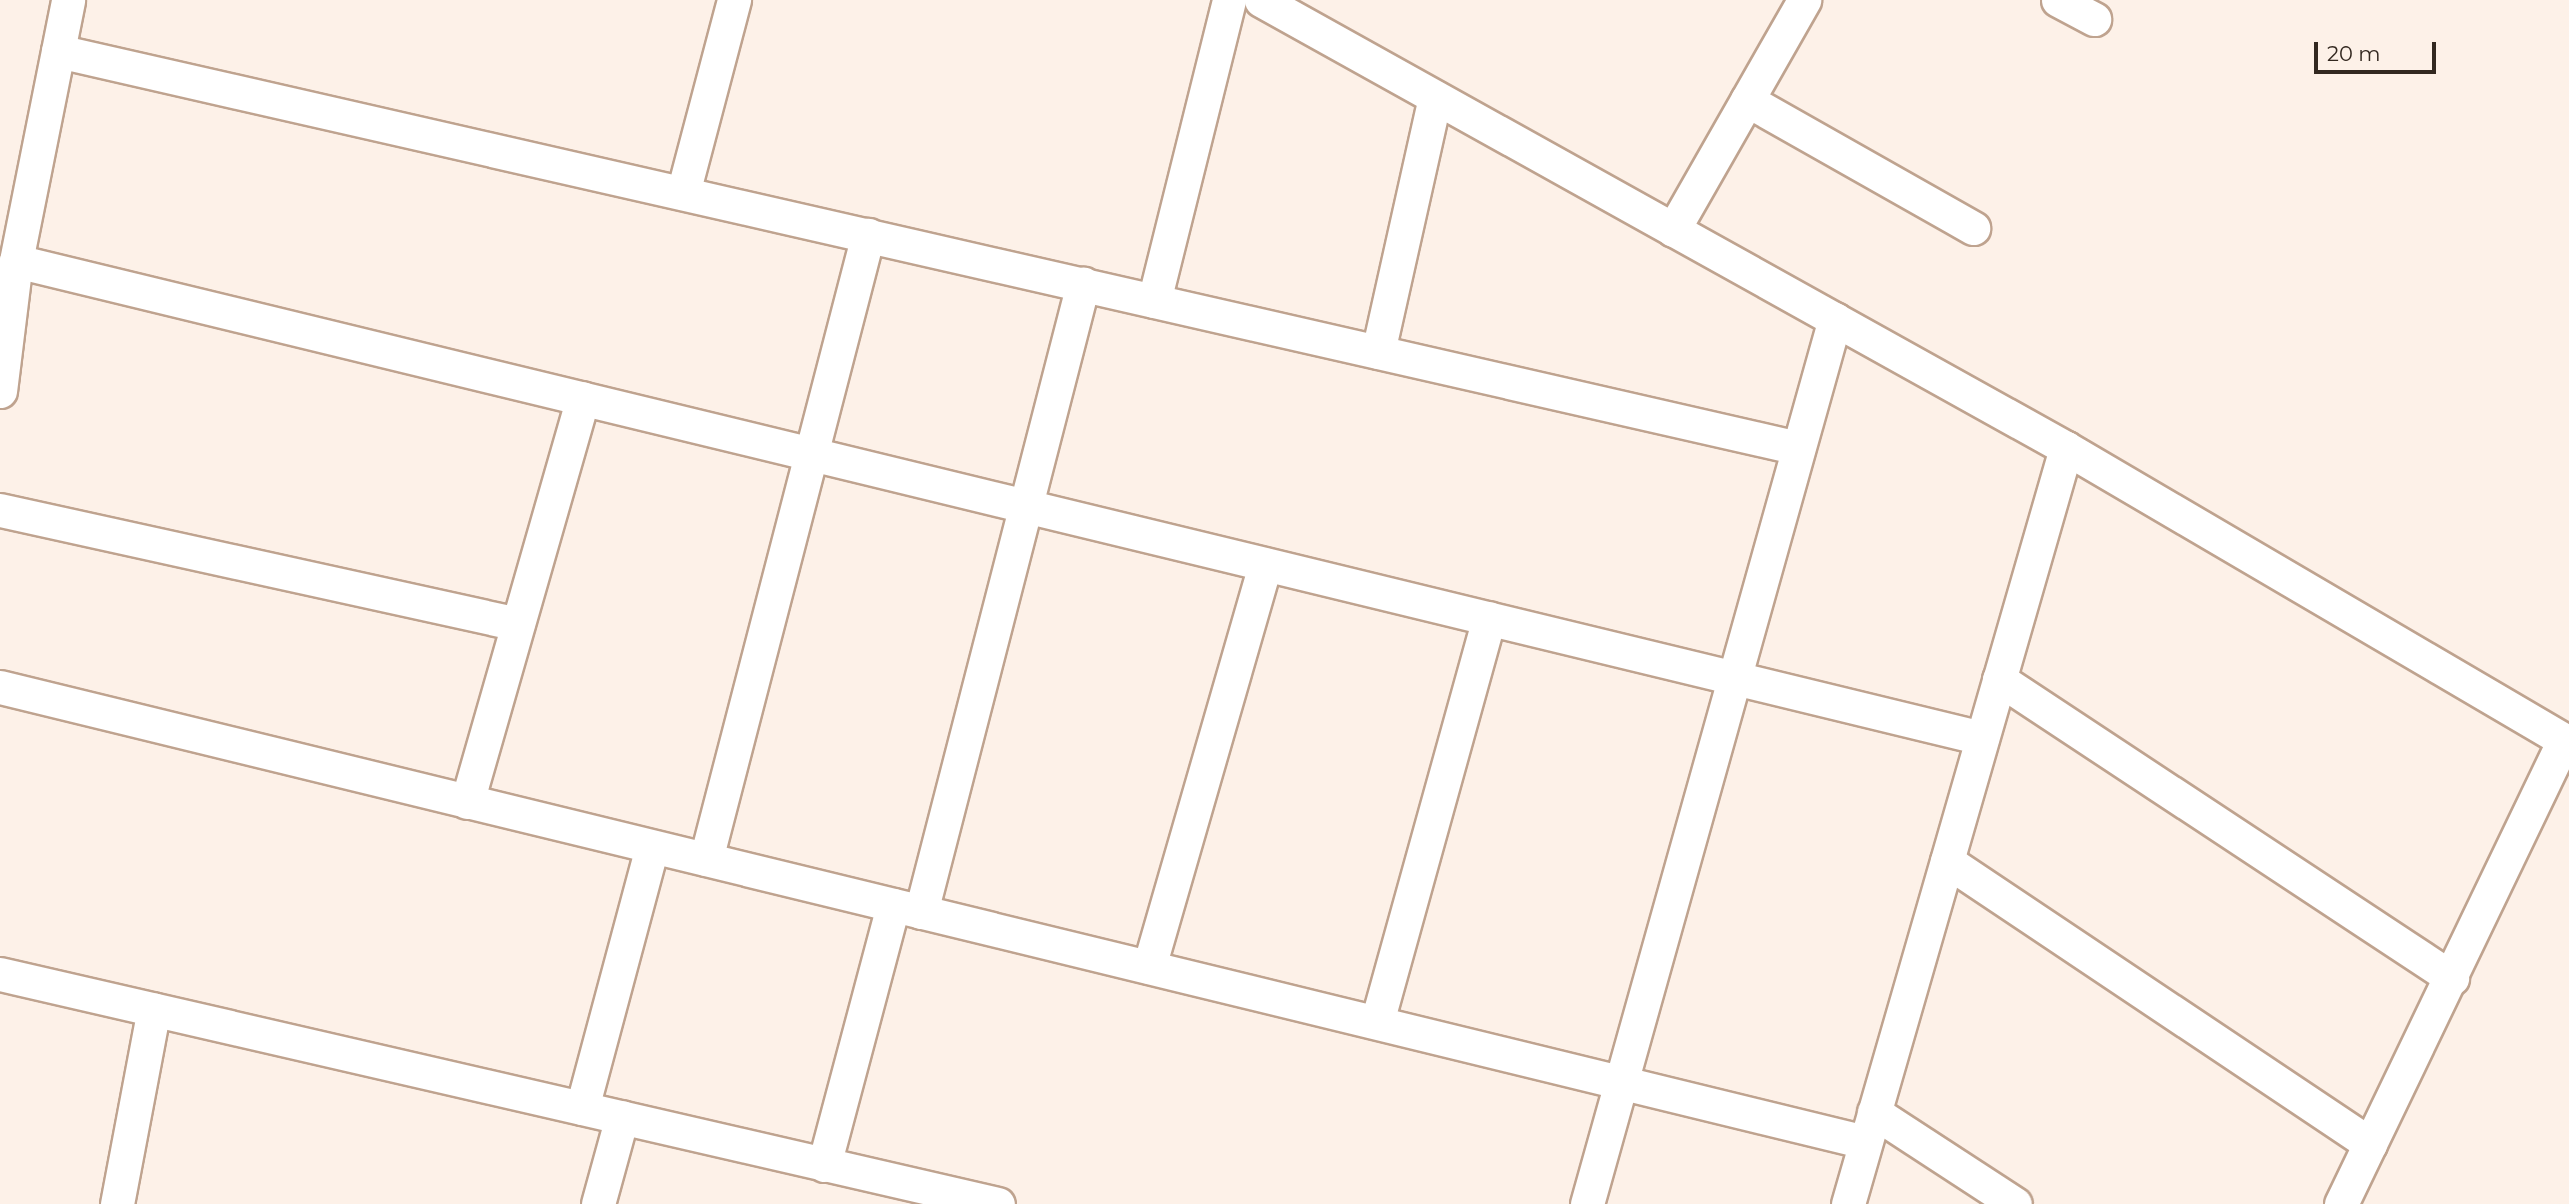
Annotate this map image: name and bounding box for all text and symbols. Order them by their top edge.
scale bar [2317,28,2440,72]
text: 20 m [2327,41,2381,66]

